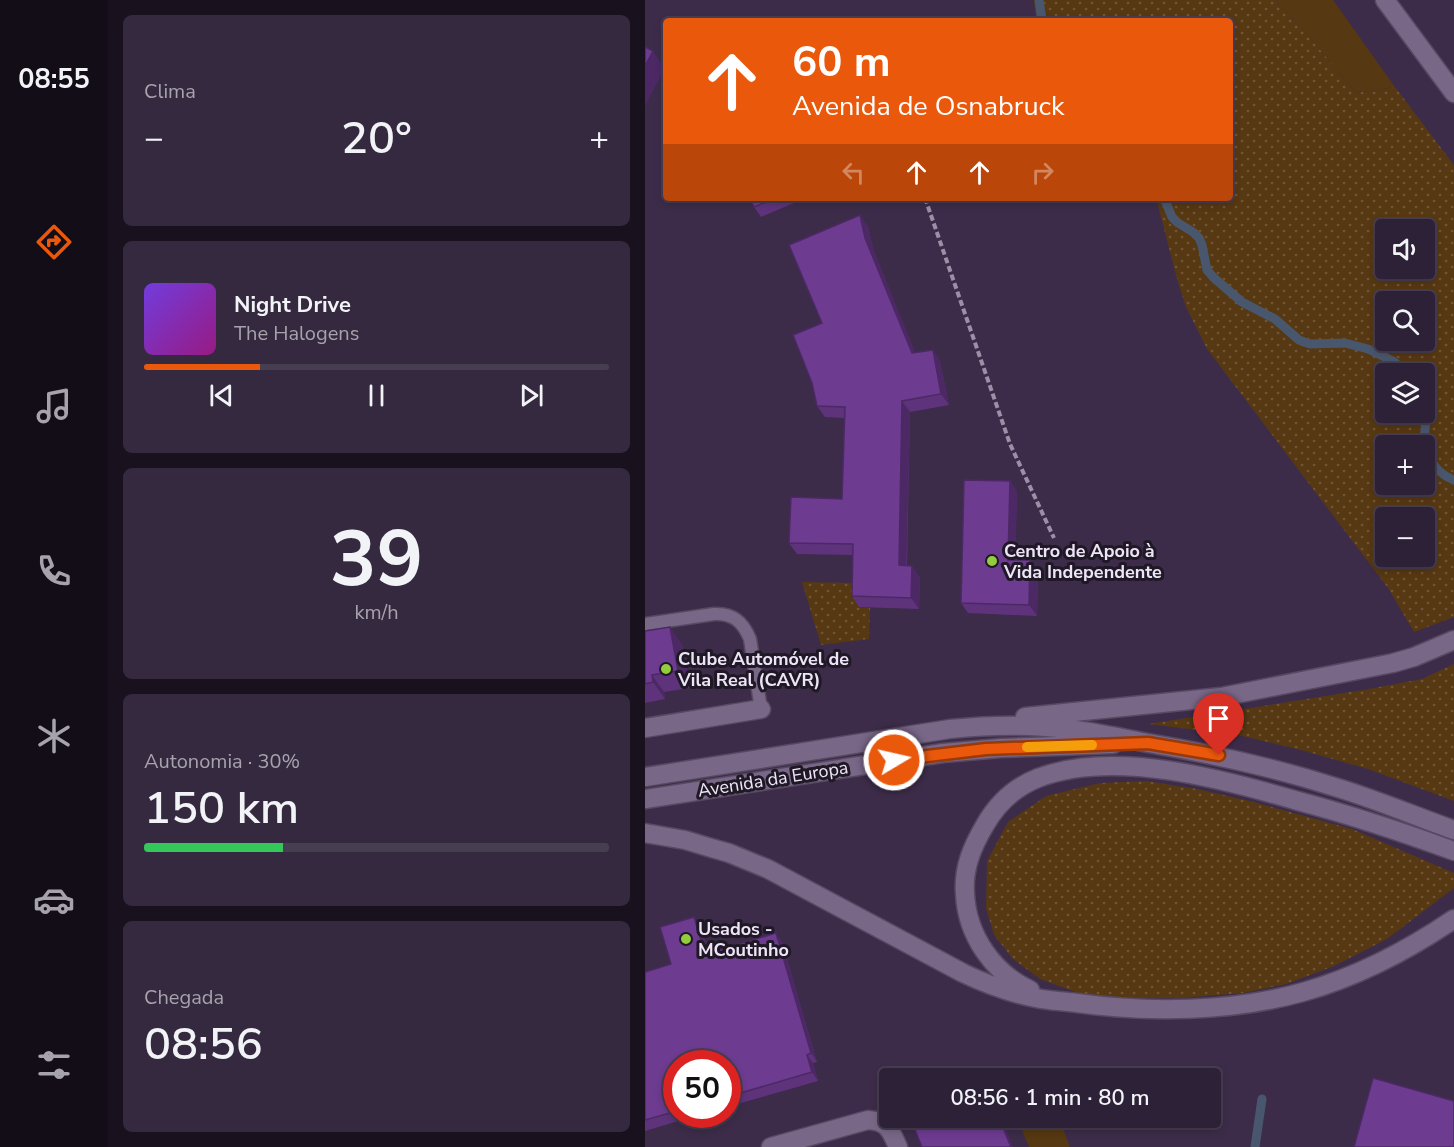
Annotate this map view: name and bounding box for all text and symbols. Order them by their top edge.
text: 60 m [792,34,891,91]
icon: ahead [693,42,771,120]
text: 08:55 [18,61,90,98]
text: Clima [144,78,196,105]
text: Avenida de Osnabruck [792,88,1065,125]
text: 20° [341,108,412,169]
text: − [144,116,164,161]
text: + [589,116,609,161]
icon: left [837,156,870,189]
icon: ahead [900,156,933,189]
icon: ahead [963,156,996,189]
icon: right [1026,156,1059,189]
map controls [1375,219,1435,567]
button: sound [1375,219,1435,279]
icon: directions [33,221,75,263]
text: Night Drive [234,290,351,320]
button: search [1375,291,1435,351]
text: The Halogens [234,320,359,347]
button: layers [1375,363,1435,423]
icon: previous [205,379,238,412]
icon: pause [360,379,393,412]
icon: next [515,379,548,412]
icon: music [33,385,75,427]
button: + [1375,435,1435,495]
text: 39 [330,506,423,613]
button: − [1375,507,1435,567]
place label: Centro de Apoio à Vida Independente [1003,539,1162,584]
icon: phone [33,550,75,592]
marker: Centro de Apoio à Vida Independente [985,554,999,568]
text: km/h [354,599,399,626]
place label: Clube Automóvel de Vila Real (CAVR) [677,647,849,692]
marker: Clube Automóvel de Vila Real (CAVR) [659,662,673,676]
pin [1193,693,1244,755]
icon: arrive [1202,702,1235,735]
icon: climate [33,715,75,757]
position arrow [862,728,926,792]
text: Autonomia · 30% [144,748,300,775]
street label: Avenida da Europa [696,755,850,803]
text: 150 km [144,778,299,839]
icon: car [33,879,75,921]
place label: Usados - MCoutinho [698,917,789,962]
marker: Usados - MCoutinho [679,932,693,946]
text: Chegada [144,984,224,1011]
text: 08:56 [144,1014,263,1075]
icon: filters [33,1044,75,1086]
speed limit sign: 50 [663,1050,741,1128]
text: 08:56 · 1 min · 80 m [951,1083,1149,1113]

